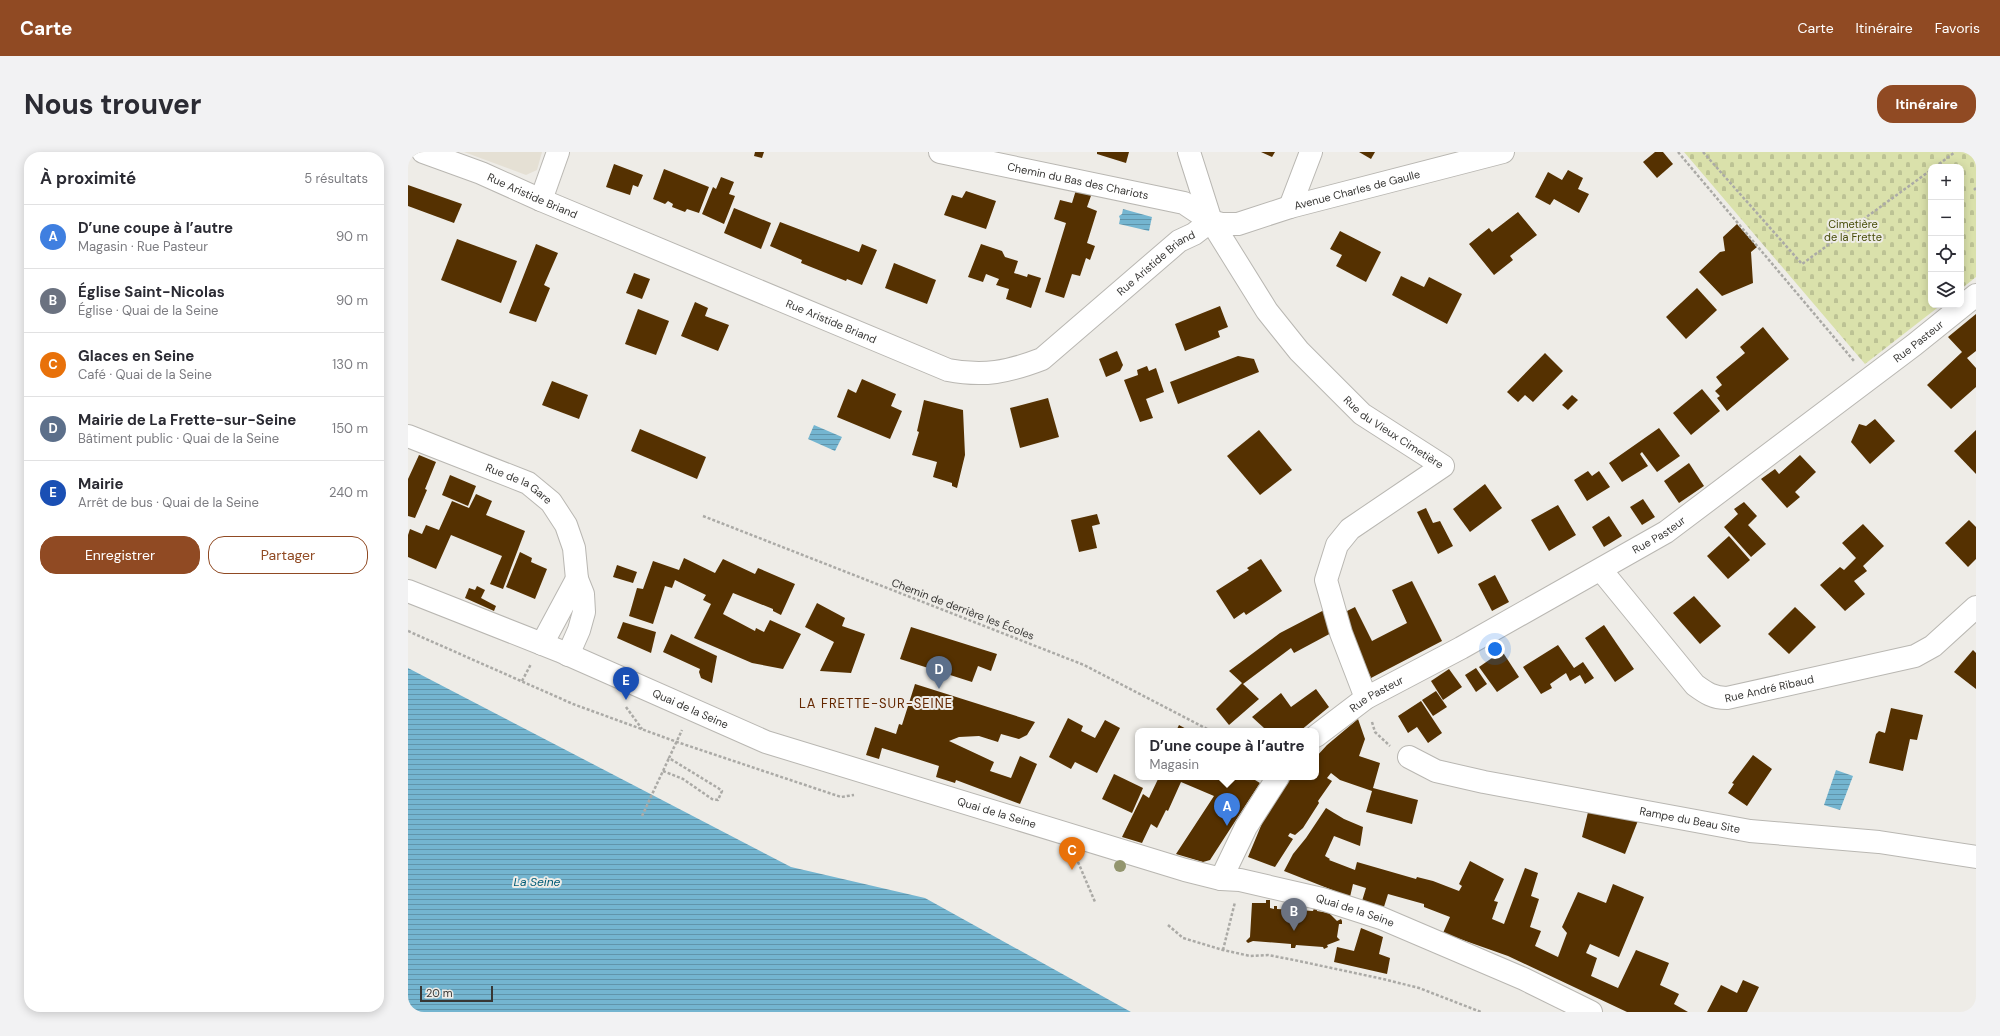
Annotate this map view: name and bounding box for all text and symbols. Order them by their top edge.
text: Carte [20,16,72,41]
text: Carte [1798,19,1834,37]
text: Itinéraire [1856,19,1913,37]
text: Favoris [1935,19,1980,37]
button: Itinéraire [1877,85,1976,123]
text: Nous trouver [24,86,201,123]
street label: Chemin du Bas des Chariots [1006,159,1150,202]
map controls [1928,164,1964,308]
button: + [1928,164,1964,200]
text: À proximité [40,167,136,189]
street label: Avenue Charles de Gaulle [1292,167,1422,213]
text: 5 résultats [304,170,368,187]
street label: Rue Aristide Briand [485,170,580,222]
button: − [1928,200,1964,236]
park label: Cimetière de la Frette [1824,217,1882,244]
text: D’une coupe à l’autre [78,218,233,238]
street label: Rue Aristide Briand [1114,227,1197,299]
text: A [48,228,58,245]
text: 90 m [336,228,368,245]
button: locate [1928,236,1964,272]
text: Magasin · Rue Pasteur [78,238,208,255]
button: layers [1928,272,1964,308]
text: Église Saint-Nicolas [78,282,225,302]
text: B [49,292,57,309]
text: 90 m [336,292,368,309]
street label: Rue Aristide Briand [784,296,879,346]
text: Église · Quai de la Seine [78,302,219,319]
street label: Rue Pasteur [1890,317,1946,365]
text: Glaces en Seine [78,346,194,366]
text: C [48,356,58,373]
text: 130 m [332,356,368,373]
text: Café · Quai de la Seine [78,366,212,383]
street label: Rue du Vieux Cimetière [1341,393,1446,472]
text: Mairie de La Frette-sur-Seine [78,410,296,430]
text: D [48,420,58,437]
text: 150 m [332,420,368,437]
text: Bâtiment public · Quai de la Seine [78,430,279,447]
street label: Rue de la Gare [484,460,555,507]
text: Mairie [78,474,123,494]
text: E [49,484,57,501]
text: 240 m [329,484,368,501]
text: Arrêt de bus · Quai de la Seine [78,494,259,511]
street label: Rue Pasteur [1630,513,1688,557]
button: Enregistrer [40,536,200,574]
button: Partager [208,536,368,574]
street label: Chemin de derrière les Écoles [890,575,1036,643]
your location [1485,639,1505,659]
pin: D [926,656,952,689]
pin: E [613,667,639,700]
street label: Rue André Ribaud [1723,672,1815,705]
street label: Rue Pasteur [1347,673,1406,715]
street label: Quai de la Seine [650,686,731,732]
district label: LA FRETTE-SUR-SEINE [799,695,953,712]
popup [1135,728,1319,780]
text: D’une coupe à l’autre [1149,736,1305,756]
text: Magasin [1149,756,1199,773]
pin: A [1214,793,1240,826]
street label: Quai de la Seine [956,794,1038,831]
street label: Rampe du Beau Site [1638,804,1741,836]
pin: C [1059,837,1085,870]
water label: La Seine [514,874,561,890]
street label: Quai de la Seine [1315,891,1396,930]
pin: B [1281,898,1307,931]
scale bar [420,984,493,1003]
text: 20 m [426,986,452,1000]

